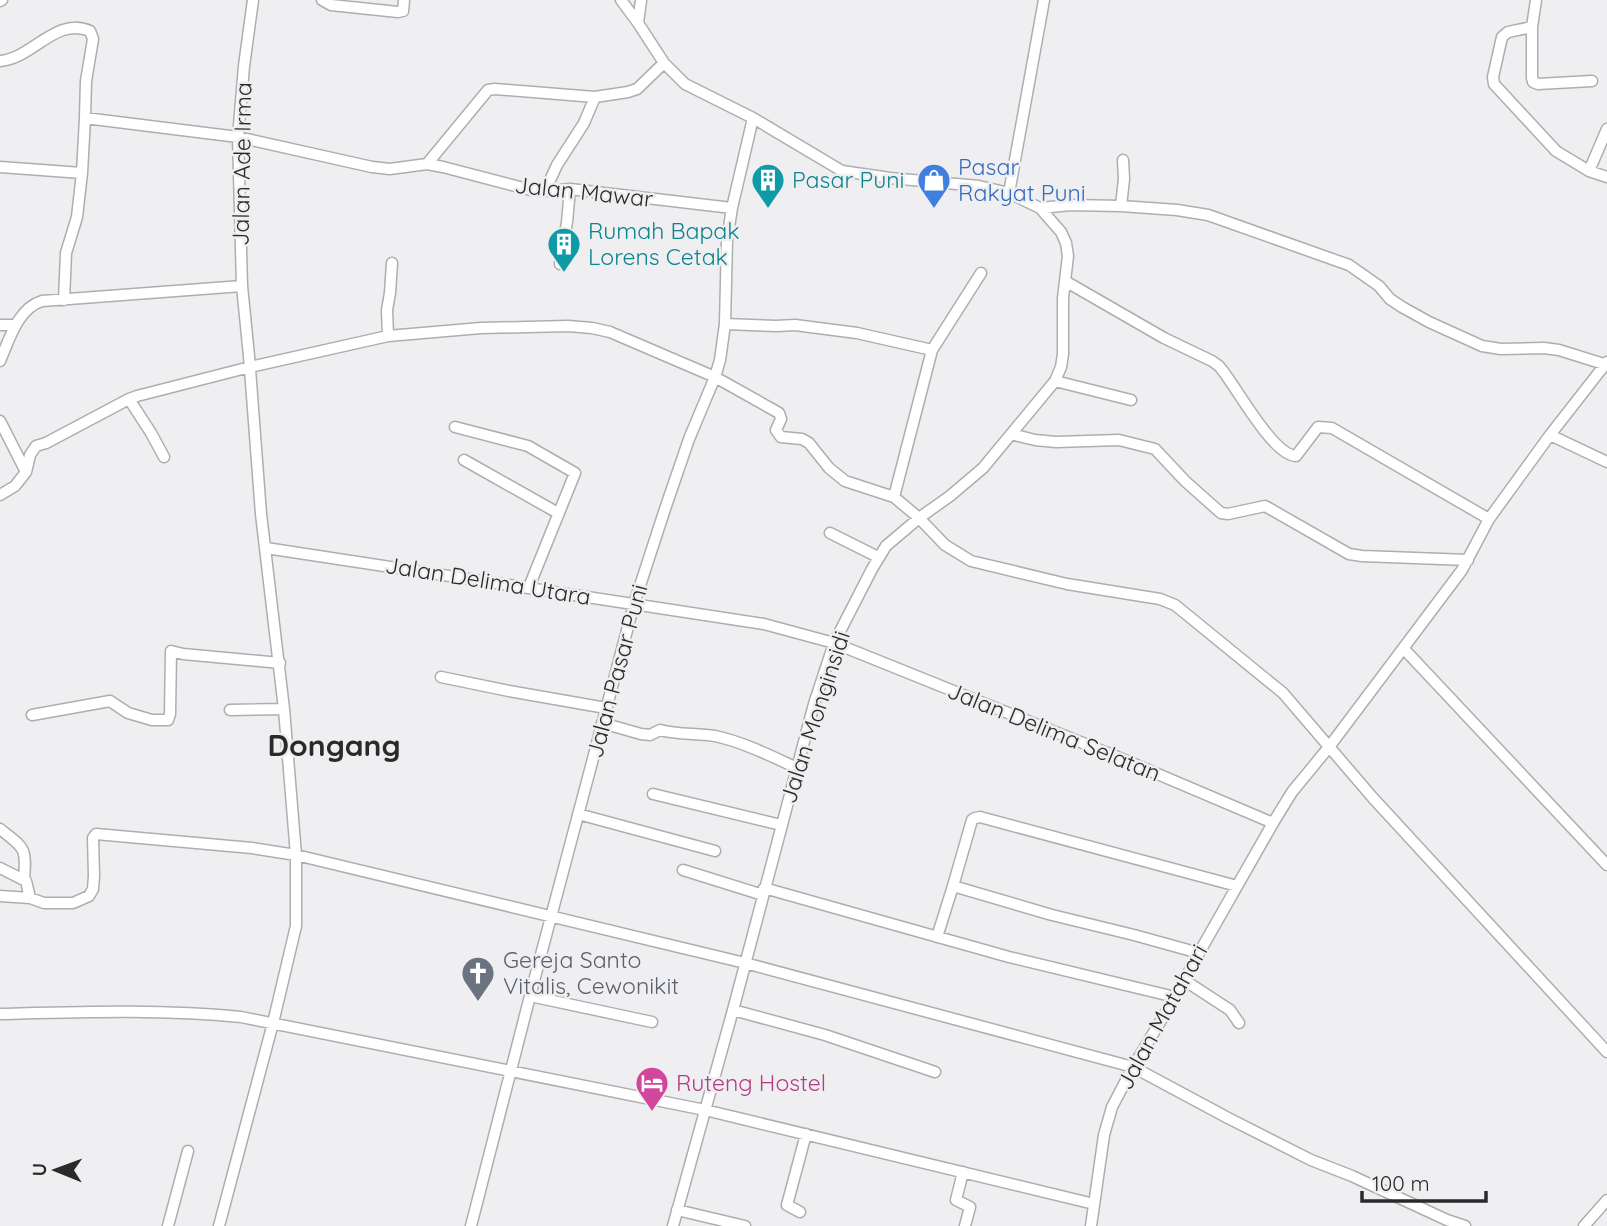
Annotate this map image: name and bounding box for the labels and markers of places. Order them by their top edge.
place label: Pasar Rakyat Puni [958,152,1086,207]
building icon: Pasar Puni [749,161,787,210]
shop icon: Pasar Rakyat Puni [915,161,953,210]
place label: Pasar Puni [792,165,904,194]
place label: Rumah Bapak Lorens Cetak [588,216,740,271]
building icon: Rumah Bapak Lorens Cetak [545,225,583,274]
place label: Gereja Santo Vitalis, Cewonikit [503,945,679,1000]
church icon: Gereja Santo Vitalis, Cewonikit [459,954,497,1003]
hotel icon: Ruteng Hostel [633,1064,671,1113]
place label: Ruteng Hostel [676,1068,826,1097]

